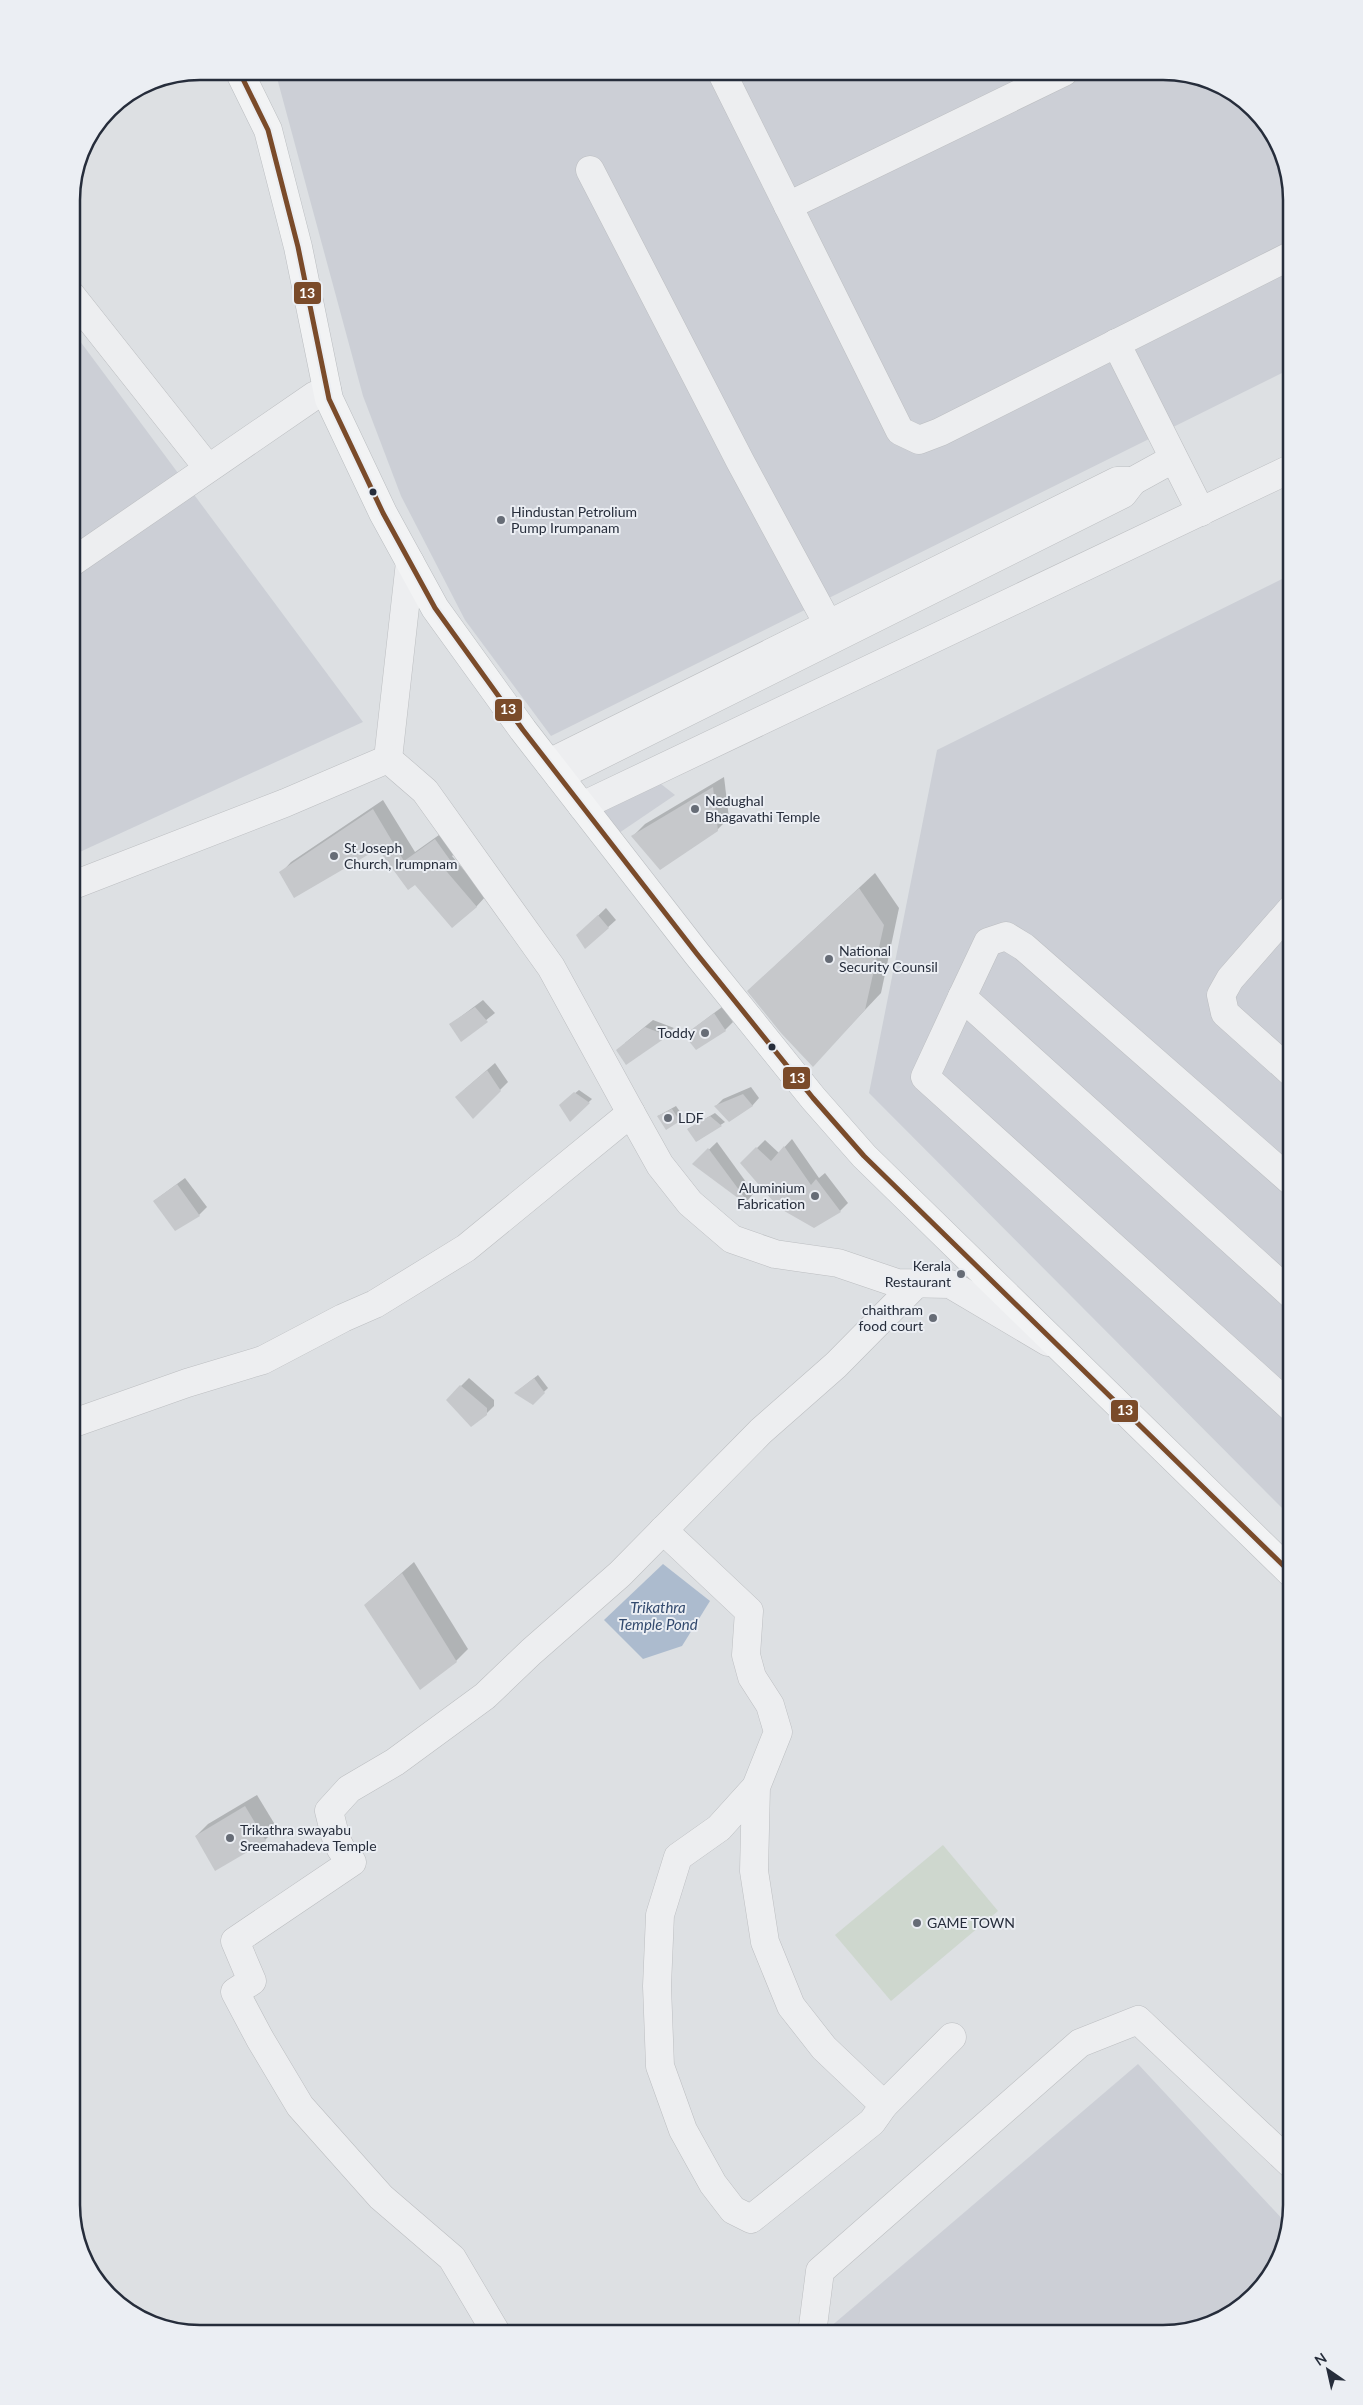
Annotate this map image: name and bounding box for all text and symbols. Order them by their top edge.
line badge: 13 [293,281,322,305]
text: 13 [299,284,315,301]
unlabelled marker [368,487,378,497]
place label: Hindustan Petrolium Pump Irumpanam [511,503,637,536]
marker: Hindustan Petrolium Pump Irumpanam [495,514,507,526]
line badge: 13 [494,698,523,722]
text: 13 [500,700,516,717]
place label: Nedughal Bhagavathi Temple [705,792,820,825]
marker: Nedughal Bhagavathi Temple [689,803,701,815]
place label: St Joseph Church, Irumpnam [344,839,457,872]
marker: St Joseph Church, Irumpnam [328,850,340,862]
place label: National Security Counsil [839,942,938,975]
marker: National Security Counsil [823,953,835,965]
place label: Toddy [658,1024,696,1041]
marker: Toddy [699,1027,711,1039]
unlabelled marker [767,1042,777,1052]
line badge: 13 [782,1066,811,1090]
text: 13 [789,1069,805,1086]
place label: LDF [678,1109,704,1126]
marker: LDF [662,1112,674,1124]
place label: Aluminium Fabrication [737,1179,805,1212]
marker: Aluminium Fabrication [809,1190,821,1202]
place label: Kerala Restaurant [885,1257,951,1290]
marker: Kerala Restaurant [955,1268,967,1280]
place label: chaithram food court [859,1301,923,1334]
marker: chaithram food court [927,1312,939,1324]
line badge: 13 [1110,1399,1139,1423]
text: 13 [1117,1401,1133,1418]
water label: Trikathra Temple Pond [618,1598,698,1633]
place label: Trikathra swayabu Sreemahadeva Temple [240,1821,377,1854]
marker: Trikathra swayabu Sreemahadeva Temple [224,1832,236,1844]
place label: GAME TOWN [927,1914,1015,1931]
marker: GAME TOWN [911,1917,923,1929]
north arrow [1303,2345,1353,2395]
text: N [1311,2349,1330,2369]

